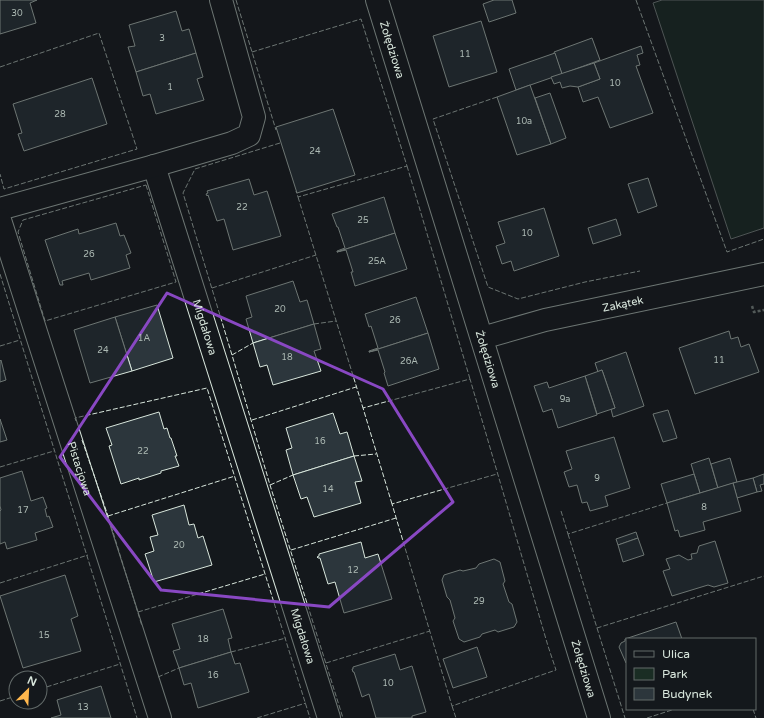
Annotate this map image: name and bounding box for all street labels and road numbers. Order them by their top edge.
street label: Żołędziowa [377,19,407,80]
street label: Zakątek [601,294,644,315]
street label: Migdałowa [190,298,220,357]
street label: Żołędziowa [473,329,503,390]
street label: Pistacjowa [65,440,94,497]
street label: Migdałowa [288,607,317,666]
street label: Żołędziowa [568,639,598,699]

